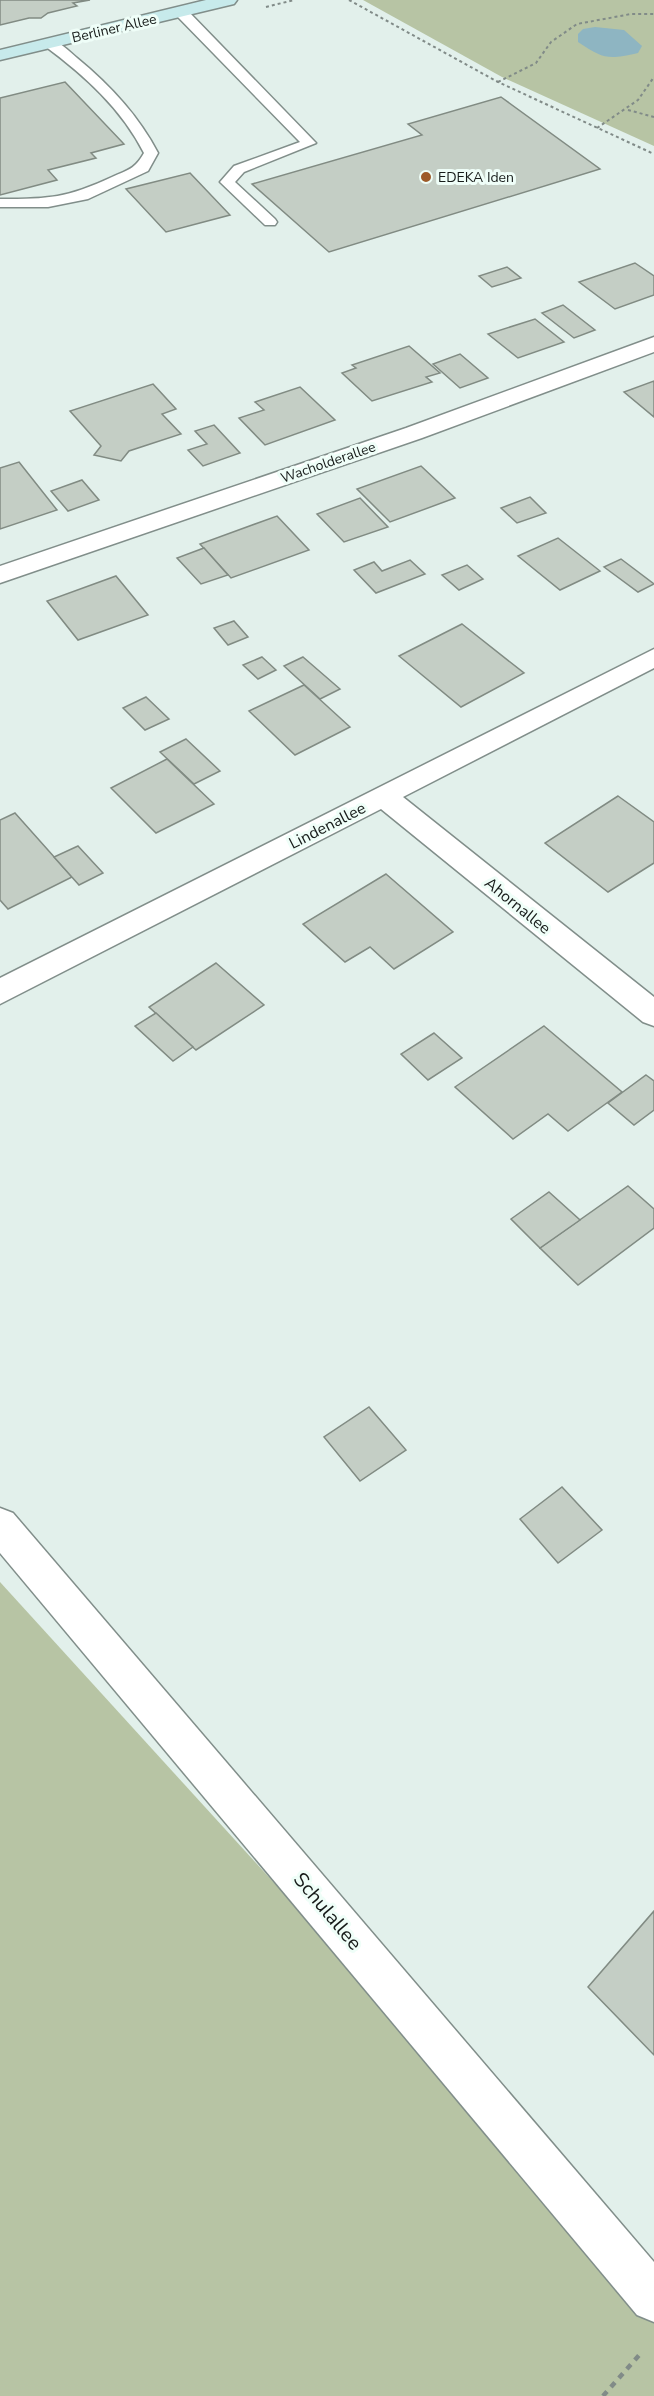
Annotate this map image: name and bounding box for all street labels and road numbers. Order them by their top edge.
street label: Berliner Allee [70,9,158,47]
street label: Wacholderallee [278,437,378,488]
street label: Lindenallee [285,797,370,855]
street label: Ahornallee [480,872,555,939]
street label: Schulallee [287,1867,368,1956]

